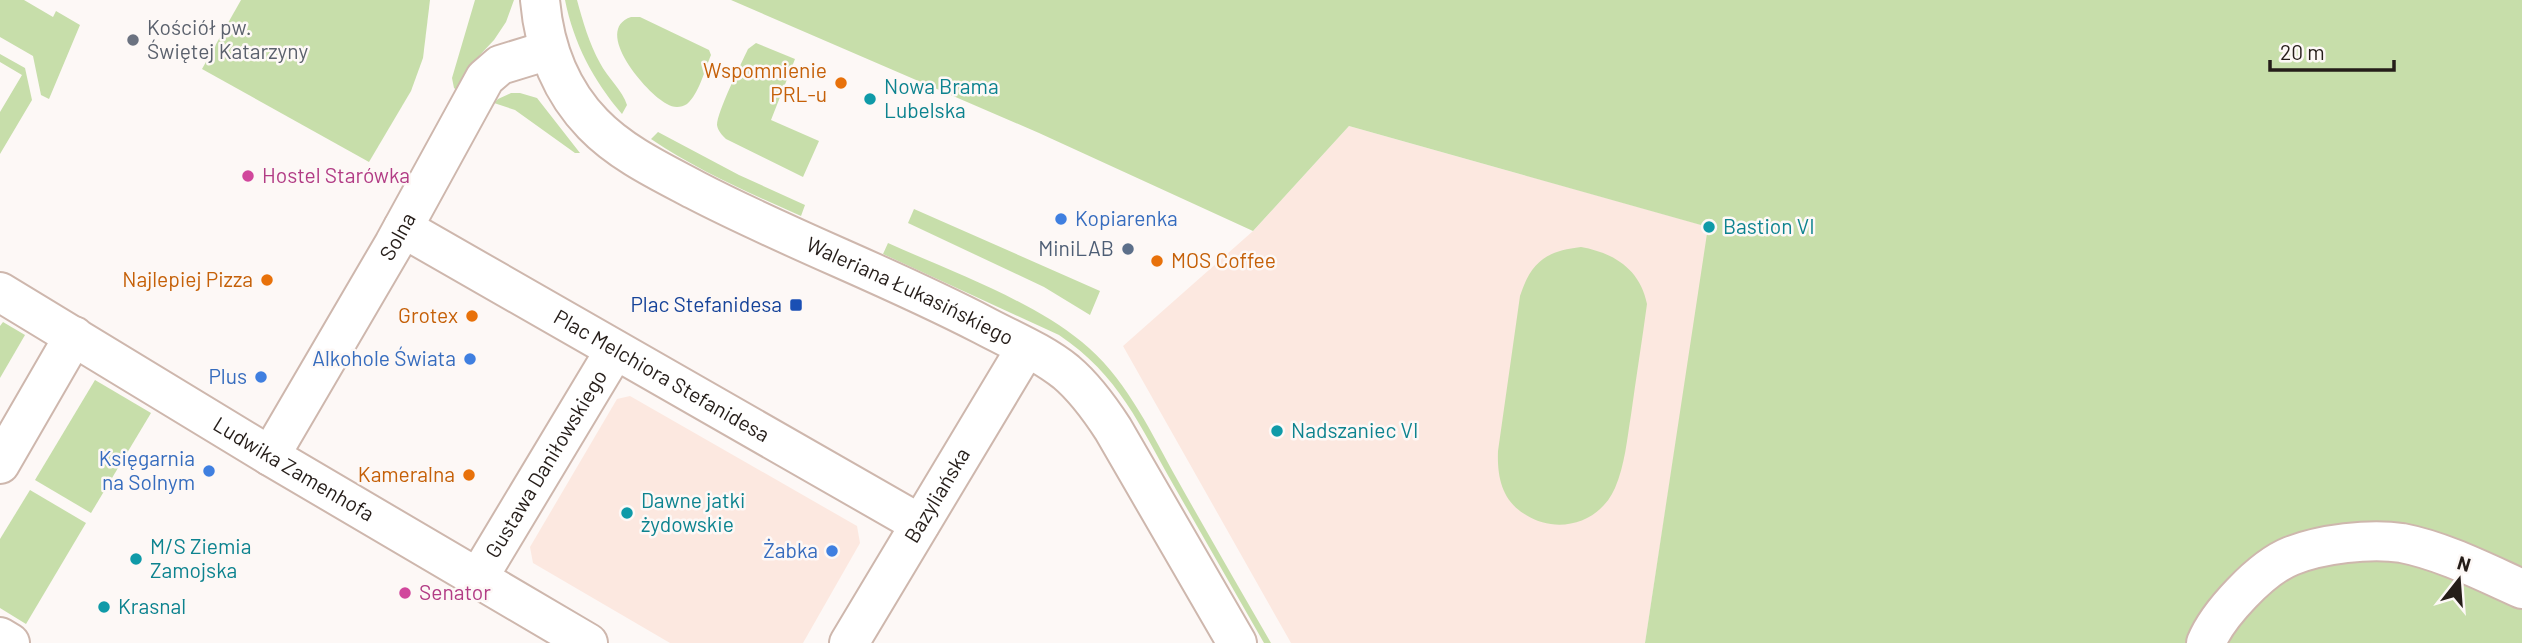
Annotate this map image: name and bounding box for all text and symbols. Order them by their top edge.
place label: Kościół pw. Świętej Katarzyny [147,14,308,63]
scale bar [2270,28,2394,72]
marker: Kościół pw. Świętej Katarzyny [125,32,141,48]
text: 20 m [2280,39,2325,64]
place label: Wspomnienie PRL-u [703,57,827,106]
place label: Nowa Brama Lubelska [884,73,999,122]
marker: Wspomnienie PRL-u [833,75,849,91]
marker: Nowa Brama Lubelska [862,91,878,107]
place label: Hostel Starówka [262,162,410,187]
marker: Hostel Starówka [240,168,256,184]
place label: Kopiarenka [1075,205,1178,230]
street label: Solna [373,208,420,264]
marker: Kopiarenka [1053,211,1069,227]
place label: Bastion VI [1723,213,1815,238]
marker: Bastion VI [1701,219,1717,235]
street label: Waleriana Łukasińskiego [803,231,1018,349]
place label: MiniLAB [1038,235,1114,260]
marker: MiniLAB [1120,241,1136,257]
place label: MOS Coffee [1171,247,1276,272]
marker: MOS Coffee [1149,253,1165,269]
place label: Najlepiej Pizza [122,266,253,291]
marker: Najlepiej Pizza [259,272,275,288]
place label: Plac Stefanidesa [630,291,782,316]
marker: Plac Stefanidesa [788,297,804,313]
place label: Grotex [398,302,458,327]
street label: Plac Melchiora Stefanidesa [550,303,775,446]
marker: Grotex [464,308,480,324]
place label: Alkohole Świata [312,345,456,370]
marker: Alkohole Świata [462,351,478,367]
place label: Plus [208,363,247,388]
street label: Gustawa Daniłowskiego [479,365,611,562]
marker: Plus [253,369,269,385]
street label: Ludwika Zamenhofa [209,411,379,526]
place label: Nadszaniec VI [1291,417,1418,442]
marker: Nadszaniec VI [1269,423,1285,439]
street label: Bazyliańska [898,443,974,547]
place label: Księgarnia na Solnym [99,445,195,494]
place label: Kameralna [358,461,455,486]
marker: Księgarnia na Solnym [201,463,217,479]
marker: Kameralna [461,467,477,483]
place label: Dawne jatki żydowskie [641,487,745,536]
marker: Dawne jatki żydowskie [619,505,635,521]
place label: M/S Ziemia Zamojska [150,533,251,582]
place label: Żabka [763,537,818,562]
marker: Żabka [824,543,840,559]
north arrow [2424,545,2494,615]
text: N [2455,550,2474,576]
marker: M/S Ziemia Zamojska [128,551,144,567]
place label: Senator [419,579,491,604]
marker: Senator [397,585,413,601]
place label: Krasnal [118,593,186,618]
marker: Krasnal [96,599,112,615]

